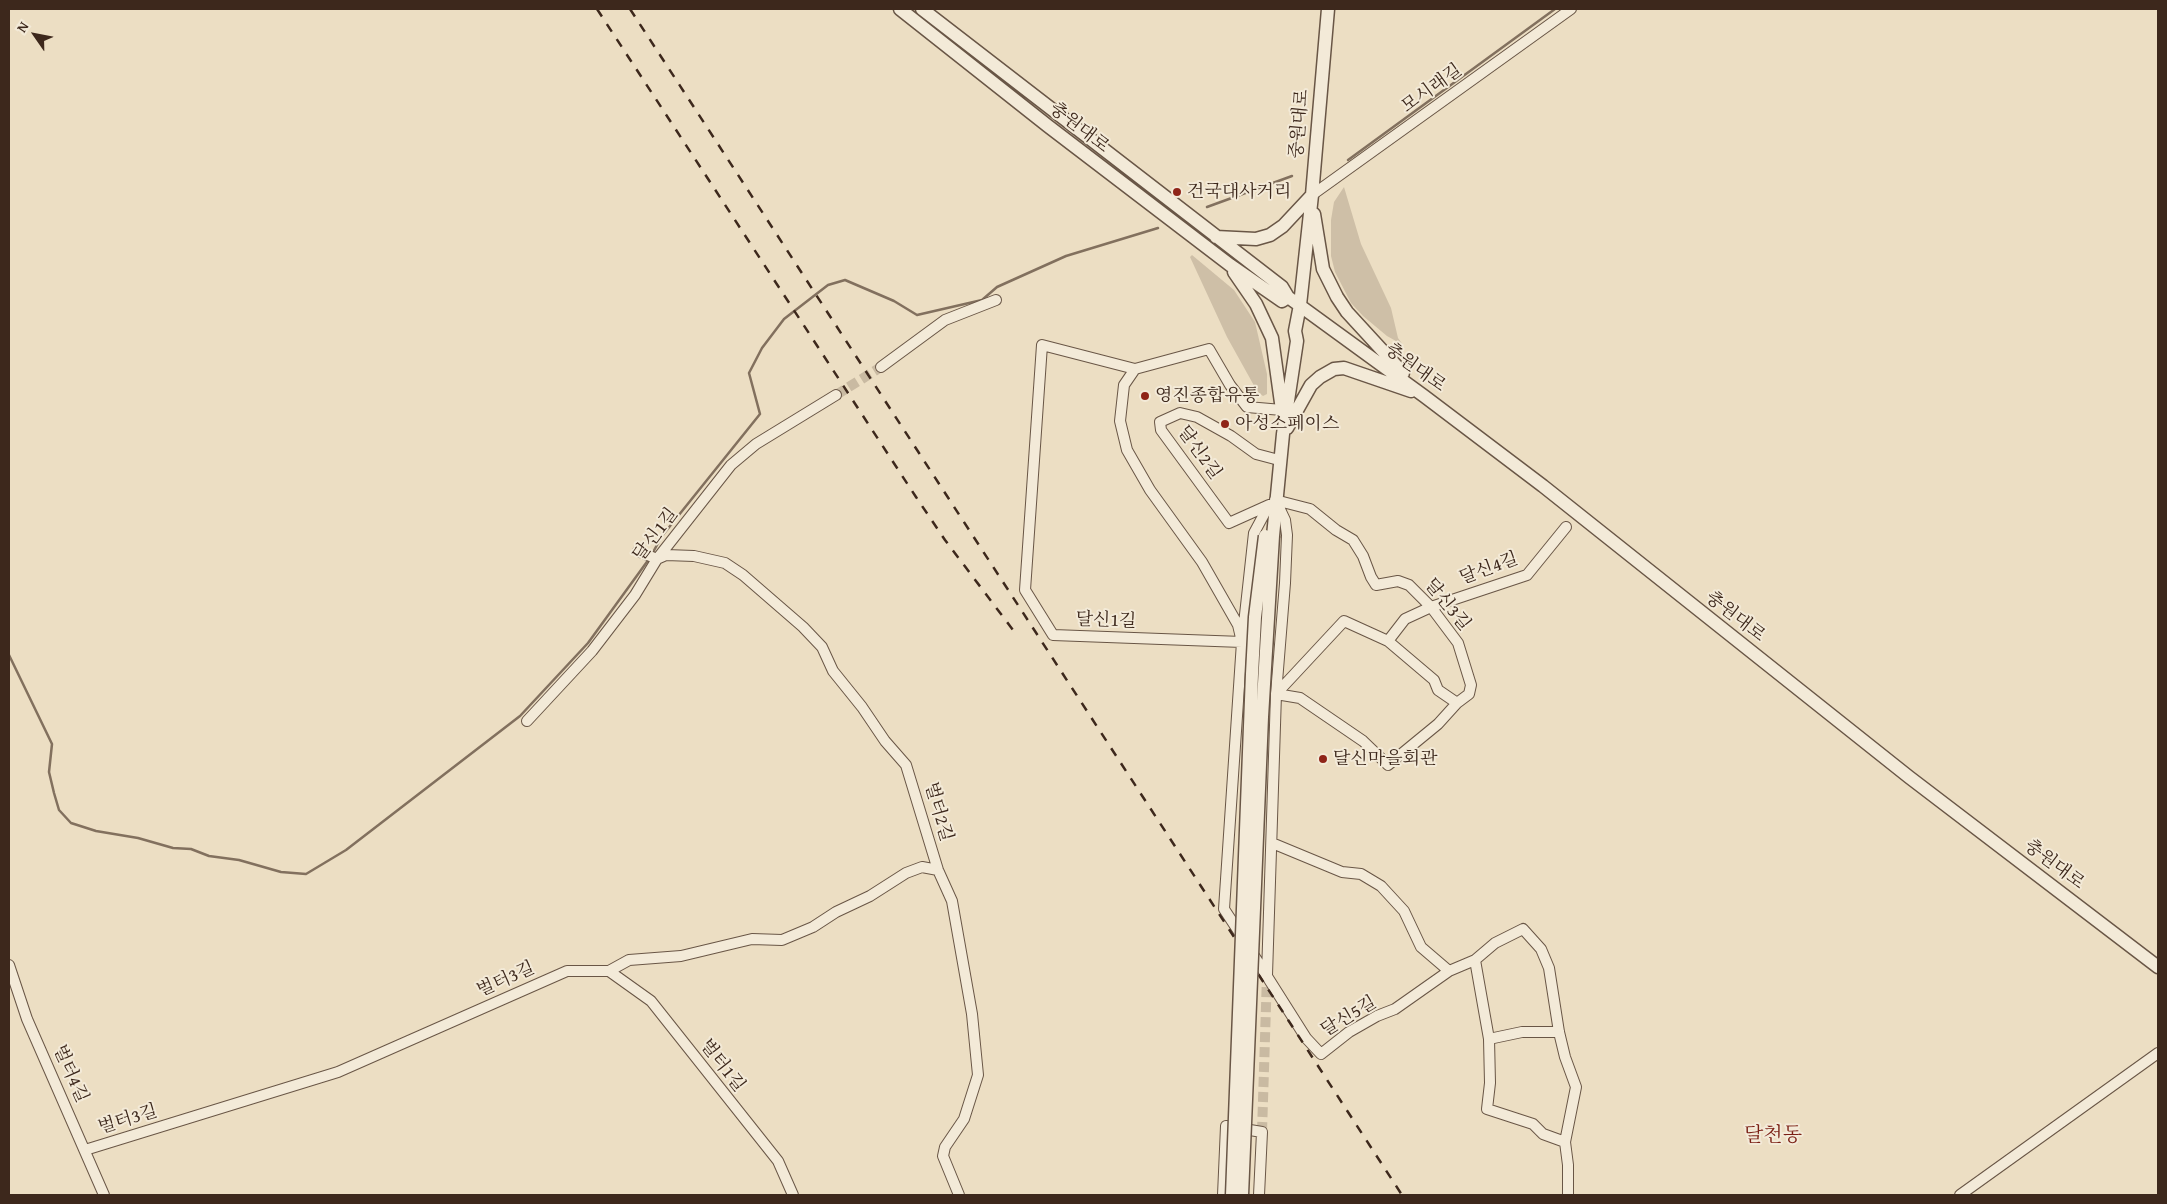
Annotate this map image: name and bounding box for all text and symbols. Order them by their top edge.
north arrow [10,10,60,60]
text: N [11,17,33,36]
street label: 모시래길 [1398,60,1466,118]
street label: 중원대로 [1286,88,1314,160]
street label: 충원대로 [1045,98,1113,158]
place label: 건국대사거리 [1187,181,1291,203]
marker: 건국대사거리 [1171,186,1183,198]
street label: 충원대로 [1381,339,1449,397]
place label: 영진종합유통 [1155,385,1259,407]
marker: 영진종합유통 [1139,390,1151,402]
place label: 아성스페이스 [1235,413,1339,435]
marker: 아성스페이스 [1219,418,1231,430]
street label: 달신2길 [1172,422,1226,484]
street label: 달신1길 [629,504,683,566]
street label: 달신4길 [1457,548,1521,590]
street label: 달신3길 [1419,575,1475,635]
street label: 충원대로 [1701,587,1769,647]
street label: 달신1길 [1075,609,1137,633]
place label: 달신마을회관 [1333,748,1437,770]
marker: 달신마을회관 [1317,753,1329,765]
street label: 벌터2길 [919,780,957,844]
street label: 충원대로 [2020,835,2088,895]
street label: 벌터3길 [474,958,538,1002]
street label: 달신5길 [1317,992,1381,1042]
street label: 벌터1길 [695,1035,749,1097]
street label: 벌터4길 [48,1042,92,1106]
street label: 벌터3길 [96,1101,160,1139]
district label: 달천동 [1744,1124,1802,1148]

